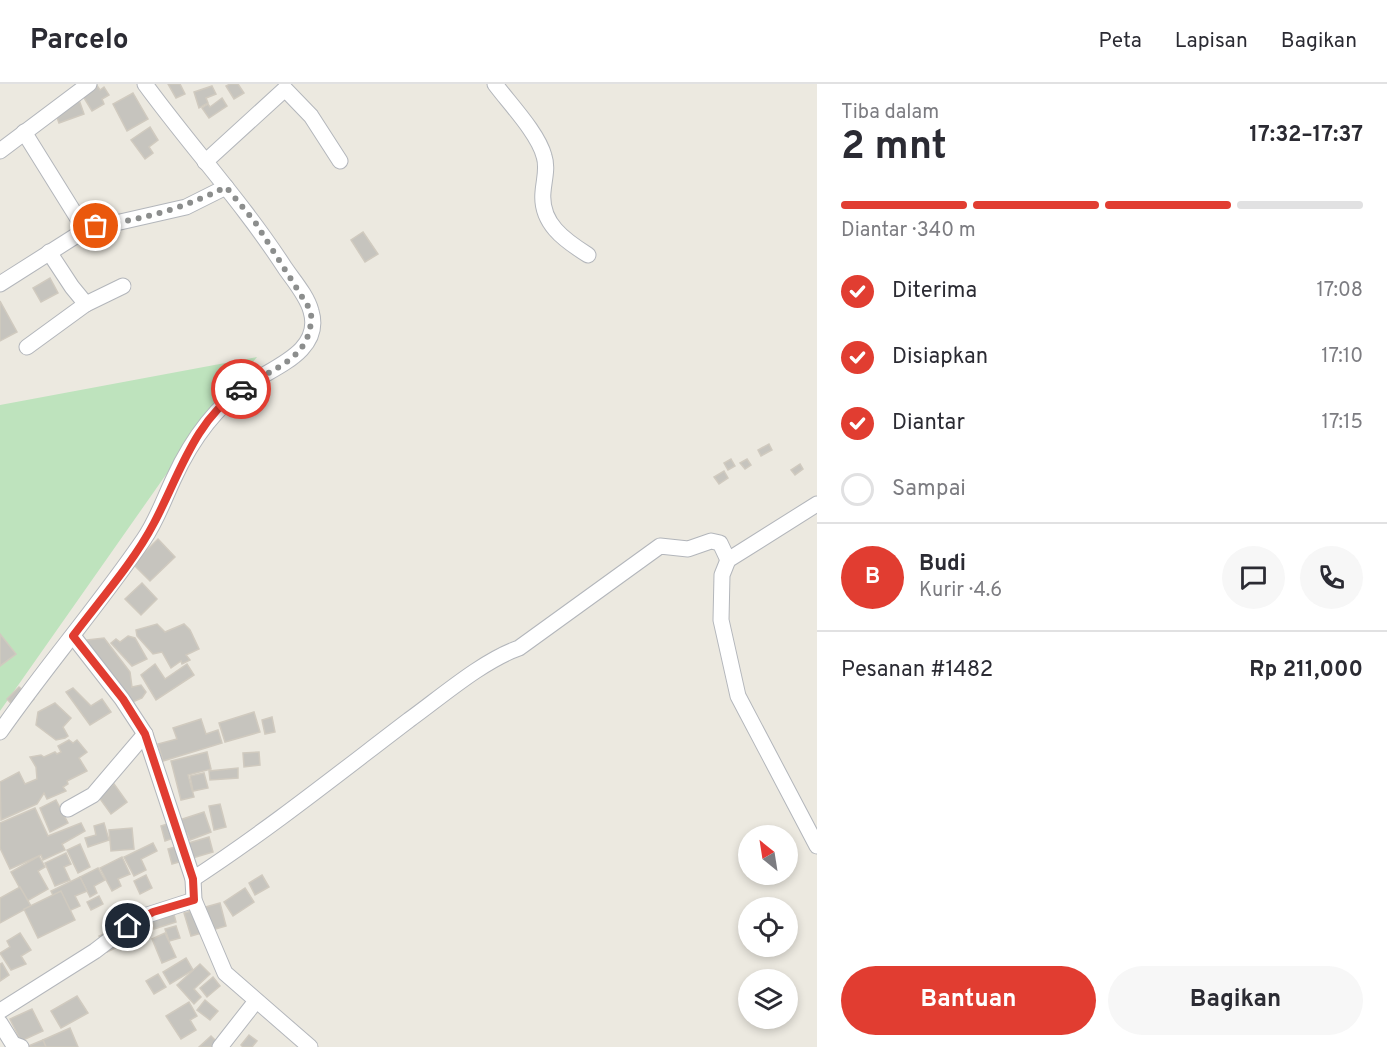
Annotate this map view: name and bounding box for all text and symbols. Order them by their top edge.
text: Parcelo [30,23,129,59]
text: Peta [1099,28,1142,55]
text: Lapisan [1175,28,1248,55]
text: Bagikan [1281,28,1357,55]
text: Tiba dalam [841,100,939,126]
text: 17:32–17:37 [1249,122,1363,149]
text: 2 mnt [841,124,947,173]
pin [70,200,121,251]
icon: bag [79,209,112,242]
text: Diantar · 340 m [841,218,976,244]
icon: check [841,275,874,308]
text: Diterima [892,278,977,305]
text: 17:08 [1316,278,1363,304]
icon: check [841,341,874,374]
text: Disiapkan [892,344,988,371]
text: 17:10 [1321,344,1363,370]
courier [211,359,271,419]
icon: car [225,373,258,406]
icon: check [841,407,874,440]
text: Diantar [892,410,965,437]
text: 17:15 [1322,410,1363,436]
text: Sampai [892,476,966,503]
button: chat [1222,546,1285,609]
button: phone [1300,546,1363,609]
text: Budi [919,551,966,578]
text: B [865,564,880,591]
text: Kurir · 4.6 [919,578,1002,604]
text: Pesanan #1482 [841,657,993,684]
text: Rp 211,000 [1249,657,1363,684]
north arrow [738,825,798,885]
map controls [738,825,798,1029]
button: locate [738,897,798,957]
pin [102,900,153,951]
icon: home [111,909,144,942]
button: Bantuan [841,966,1096,1035]
button: Bagikan [1108,966,1363,1035]
button: layers [738,969,798,1029]

